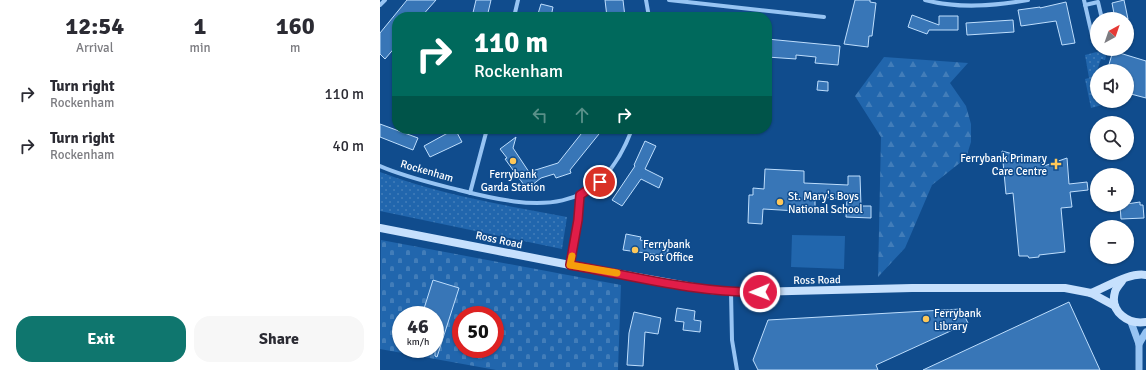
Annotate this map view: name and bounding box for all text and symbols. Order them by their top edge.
text: 12:54 [65,11,124,41]
text: 1 [194,11,206,41]
text: 160 [276,11,315,41]
north arrow [1090,12,1134,56]
map controls [1090,12,1134,264]
text: 110 m [474,26,548,60]
icon: right [408,28,460,80]
text: Arrival [76,40,113,56]
text: min [190,40,211,56]
text: m [290,40,300,56]
text: Rockenham [474,60,563,82]
button: sound [1090,64,1134,108]
text: Turn right [50,77,115,95]
icon: right [16,83,38,105]
text: 110 m [324,85,364,103]
text: Rockenham [50,95,114,111]
icon: left [529,104,551,126]
icon: ahead [571,104,593,126]
icon: right [613,104,635,126]
button: search [1090,116,1134,160]
text: Turn right [50,129,115,147]
icon: right [16,135,38,157]
text: 40 m [333,137,364,155]
text: Rockenham [50,147,114,163]
place label: Ferrybank Primary Care Centre [960,152,1048,178]
marker: Ferrybank Garda Station [508,156,518,166]
street label: Rockenham [399,157,455,185]
marker: Ferrybank Primary Care Centre [1050,158,1062,170]
pin [583,165,617,199]
place label: Ferrybank Garda Station [481,168,545,194]
button: + [1090,168,1134,212]
icon: arrive [589,171,611,193]
place label: St. Mary's Boys National School [788,190,863,216]
marker: St. Mary's Boys National School [775,197,785,207]
button: − [1090,220,1134,264]
street label: Ross Road [474,229,524,251]
place label: Ferrybank Post Office [643,238,693,264]
marker: Ferrybank Post Office [630,245,640,255]
position arrow [739,271,781,313]
street label: Ross Road [793,273,841,287]
speed limit sign: 50 [452,306,504,358]
place label: Ferrybank Library [934,307,982,333]
text: 46 [407,314,429,339]
marker: Ferrybank Library [921,314,931,324]
button: Exit [16,316,186,362]
button: Share [194,316,364,362]
text: km/h [407,336,429,348]

